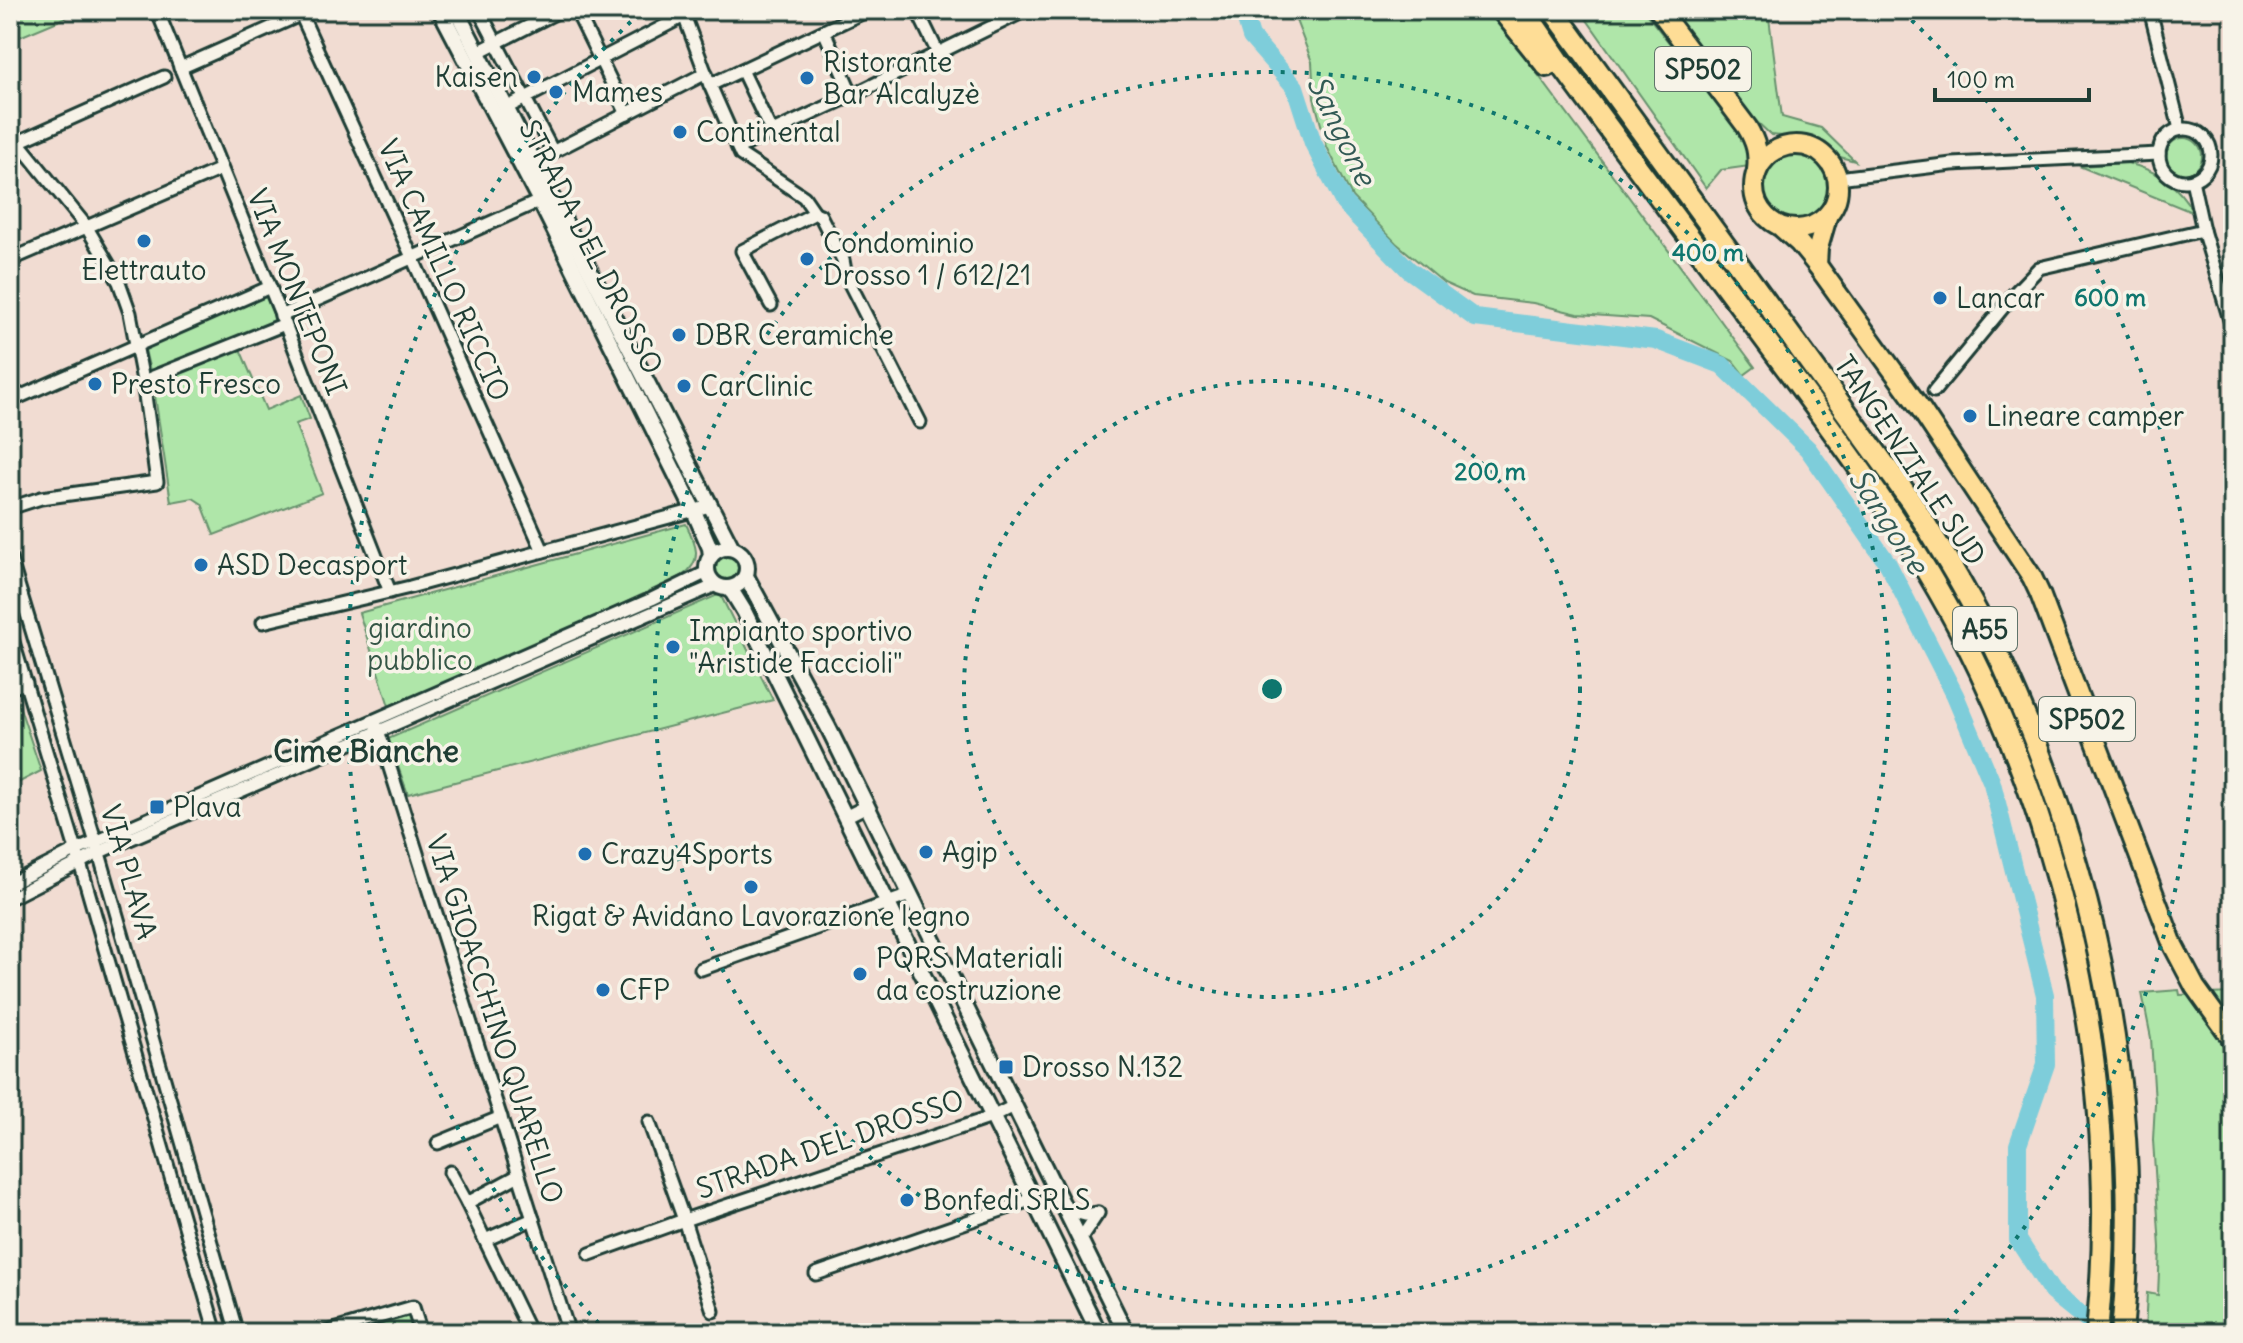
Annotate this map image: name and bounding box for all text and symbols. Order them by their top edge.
place label: Ristorante Bar Alcalyzè [823,44,980,112]
road number: SP502 [1655,47,1751,91]
scale bar [1935,52,2089,102]
place label: Kaisen [435,59,518,95]
text: 100 m [1947,64,2015,94]
marker: Kaisen [525,68,543,86]
water label: Sangone [1299,68,1386,193]
marker: Ristorante Bar Alcalyzè [798,69,816,87]
place label: Mames [572,74,663,110]
marker: Mames [547,83,565,101]
street label: STRADA DEL DROSSO [511,114,671,380]
place label: Continental [696,114,841,150]
marker: Continental [671,123,689,141]
street label: VIA CAMILLO RICCIO [370,134,518,406]
street label: VIA MONTEPONI [239,184,355,400]
place label: Condominio Drosso 1 / 612/21 [823,225,1032,293]
marker: Elettrauto [135,232,153,250]
text: 400 m [1672,237,1744,267]
marker: Condominio Drosso 1 / 612/21 [798,250,816,268]
place label: Elettrauto [81,252,207,288]
place label: Lancar [1956,280,2045,316]
text: 600 m [2074,282,2146,312]
marker: Lancar [1931,289,1949,307]
place label: DBR Ceramiche [695,317,894,353]
marker: DBR Ceramiche [670,326,688,344]
street label: TANGENZIALE SUD [1826,348,1994,572]
place label: Presto Fresco [111,366,281,402]
place label: CarClinic [700,368,813,404]
marker: Presto Fresco [86,375,104,393]
marker: CarClinic [675,377,693,395]
place label: Lineare camper [1986,398,2184,434]
marker: Lineare camper [1961,407,1979,425]
text: 200 m [1454,456,1526,486]
water label: Sangone [1841,461,1938,582]
place label: ASD Decasport [217,547,407,583]
marker: ASD Decasport [192,556,210,574]
road number: A55 [1953,607,2017,651]
park label: giardino pubblico [367,610,473,678]
place label: Impianto sportivo "Aristide Faccioli" [689,613,912,681]
marker: Impianto sportivo "Aristide Faccioli" [664,638,682,656]
centre of rings [1258,675,1286,703]
road number: SP502 [2039,697,2135,741]
district label: Cime Bianche [273,732,459,770]
place label: Plava [173,789,242,825]
marker: Plava [148,798,166,816]
street label: VIA PLAVA [93,801,165,943]
street label: VIA GIOACCHINO QUARELLO [418,830,572,1208]
place label: Agip [942,834,998,870]
place label: Crazy4Sports [601,836,773,872]
marker: Agip [917,843,935,861]
marker: Crazy4Sports [576,845,594,863]
marker: Rigat & Avidano Lavorazione legno [742,878,760,896]
place label: Rigat & Avidano Lavorazione legno [532,898,970,934]
place label: PQRS Materiali da costruzione [876,940,1063,1008]
marker: PQRS Materiali da costruzione [851,965,869,983]
place label: CFP [619,972,670,1008]
marker: CFP [594,981,612,999]
place label: Drosso N.132 [1022,1049,1183,1085]
marker: Drosso N.132 [997,1058,1015,1076]
street label: STRADA DEL DROSSO [691,1081,969,1207]
place label: Bonfedi SRLS [923,1182,1090,1218]
marker: Bonfedi SRLS [898,1191,916,1209]

